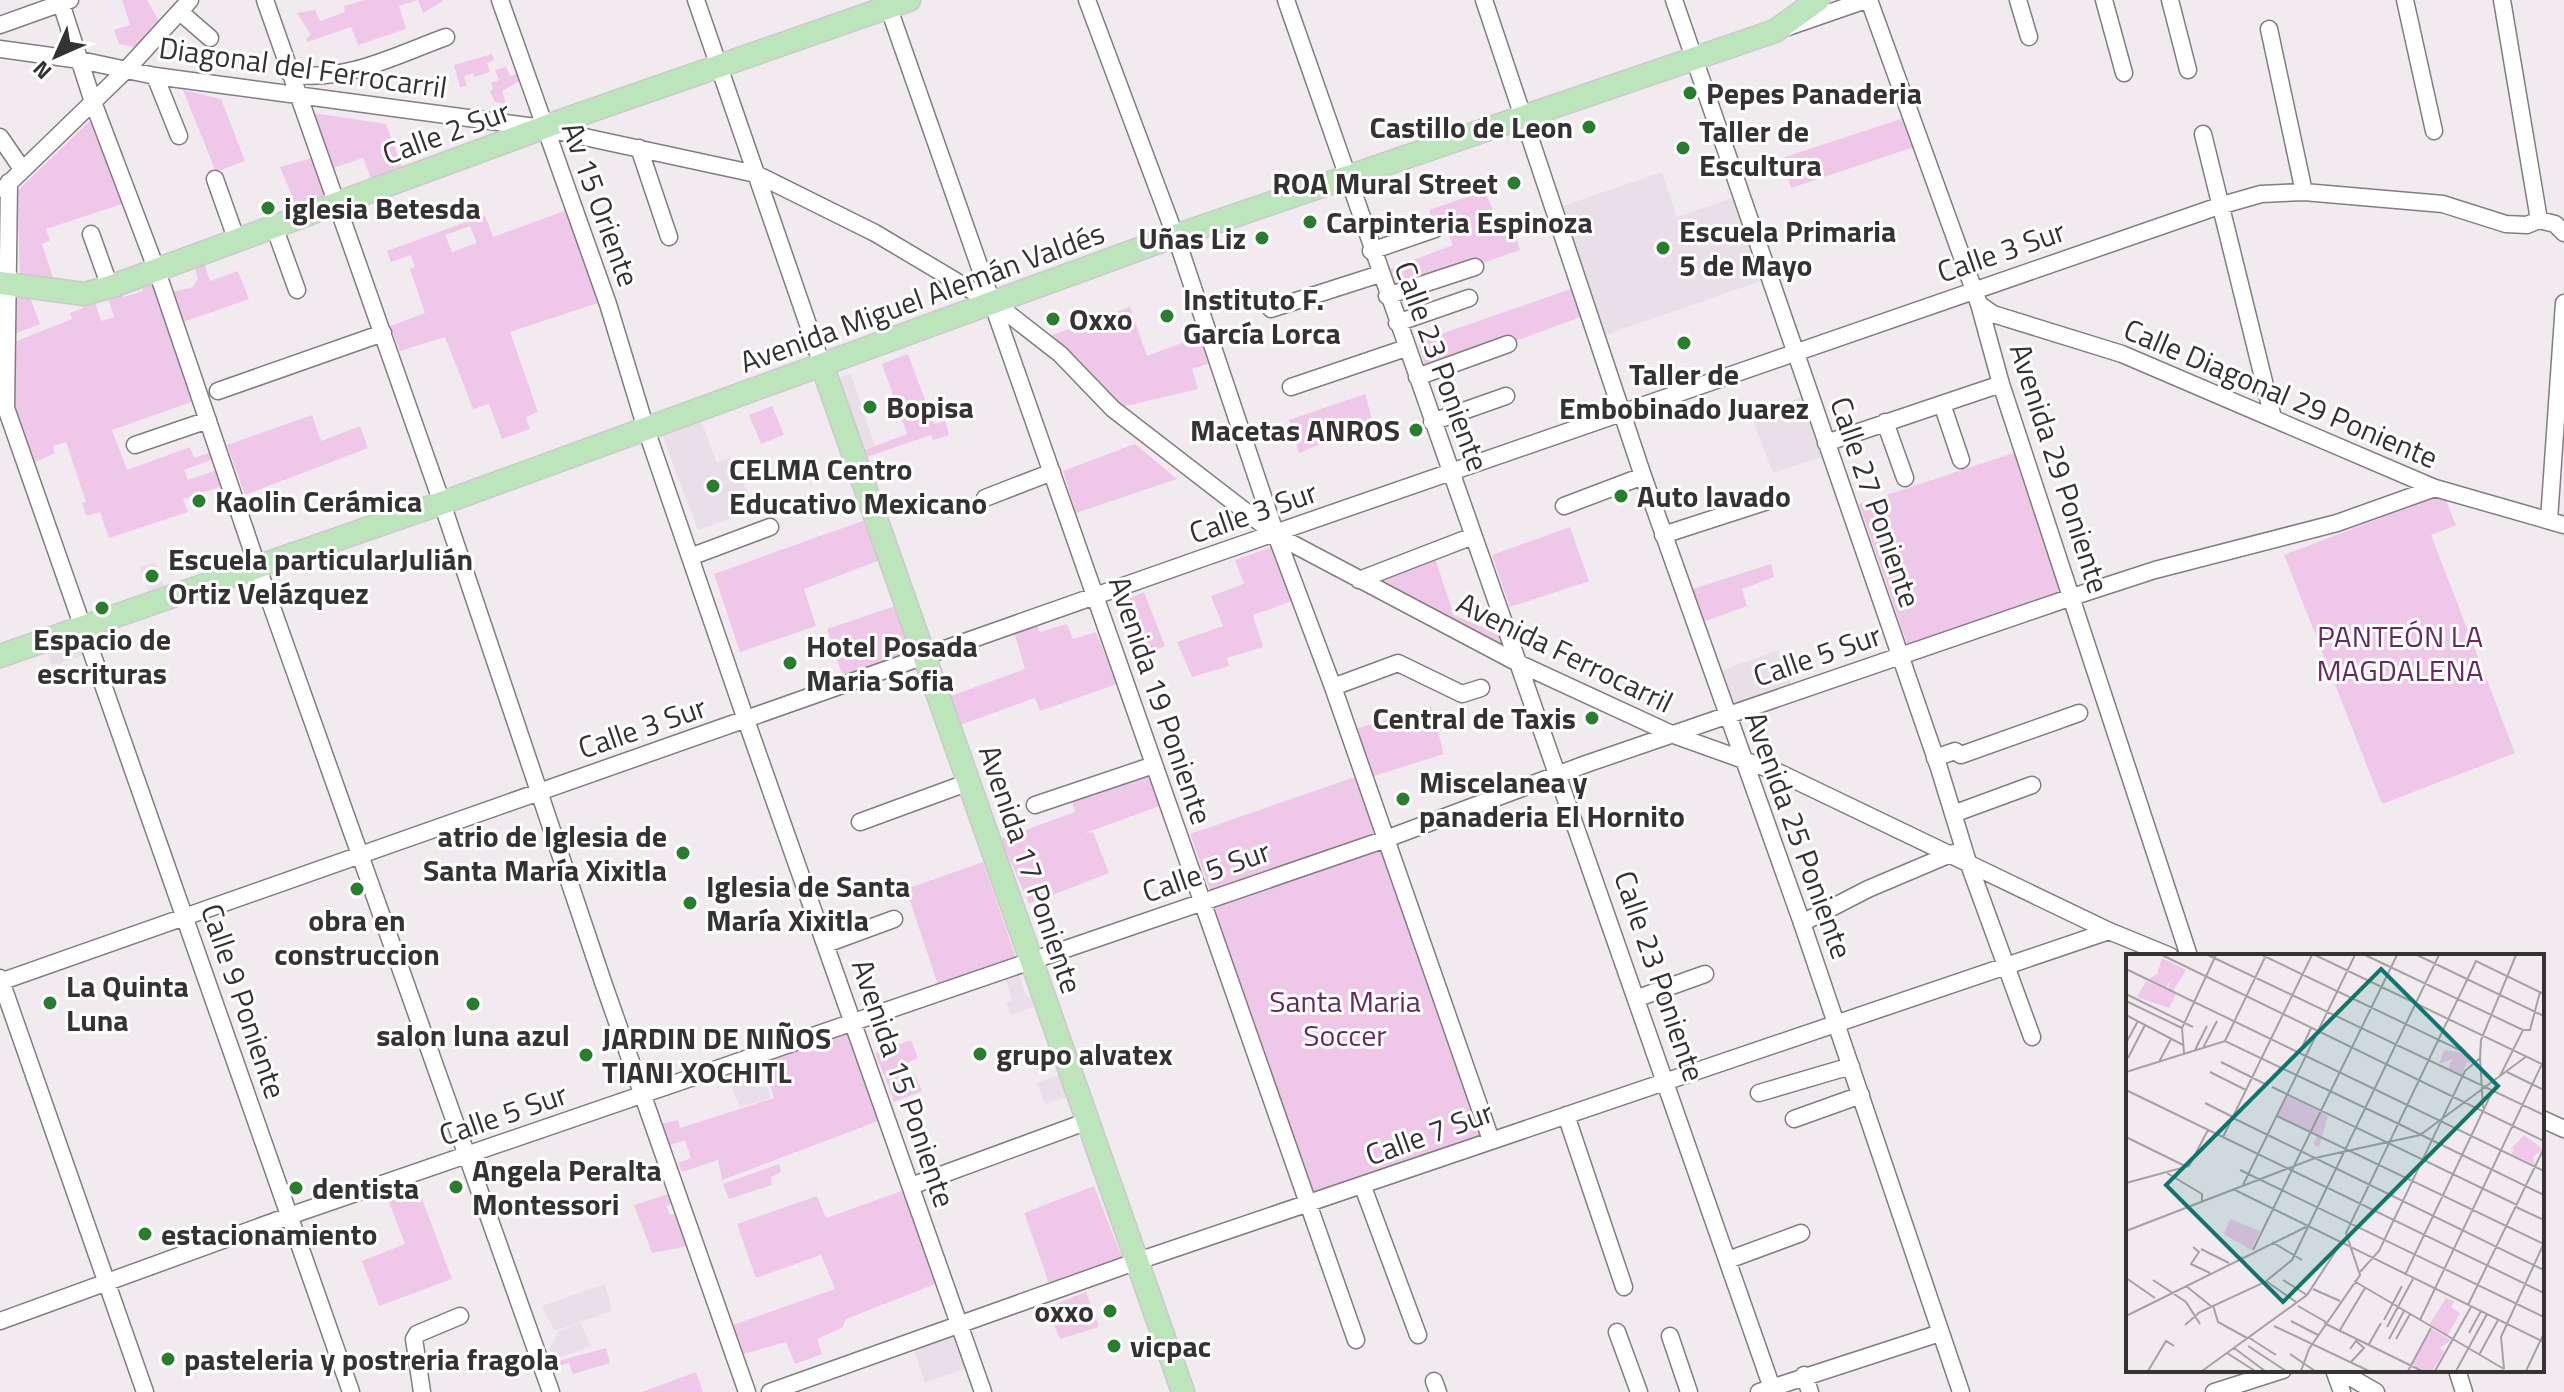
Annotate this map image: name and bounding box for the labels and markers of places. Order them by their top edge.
place label: Pepes Panaderia [1706,70,1922,116]
marker: Pepes Panaderia [1681,84,1699,102]
place label: Castillo de Leon [1369,104,1573,150]
place label: Taller de Escultura [1699,108,1822,188]
marker: Castillo de Leon [1580,118,1598,136]
marker: Taller de Escultura [1674,139,1692,157]
place label: ROA Mural Street [1272,160,1498,206]
marker: ROA Mural Street [1505,174,1523,192]
place label: iglesia Betesda [284,185,481,231]
marker: iglesia Betesda [259,199,277,217]
place label: Carpinteria Espinoza [1326,199,1593,245]
place label: Escuela Primaria 5 de Mayo [1679,208,1896,288]
marker: Carpinteria Espinoza [1301,213,1319,231]
place label: Uñas Liz [1138,215,1246,261]
marker: Uñas Liz [1253,229,1271,247]
marker: Escuela Primaria 5 de Mayo [1654,239,1672,257]
place label: Instituto F. García Lorca [1183,276,1341,356]
place label: Oxxo [1069,296,1133,342]
marker: Instituto F. García Lorca [1158,307,1176,325]
marker: Oxxo [1044,310,1062,328]
marker: Taller de Embobinado Juarez [1675,334,1693,352]
place label: Taller de Embobinado Juarez [1559,351,1809,431]
place label: Bopisa [886,384,974,430]
marker: Bopisa [861,398,879,416]
place label: Macetas ANROS [1190,407,1400,453]
marker: Macetas ANROS [1407,421,1425,439]
place label: CELMA Centro Educativo Mexicano [729,446,987,526]
place label: Auto lavado [1637,473,1791,519]
marker: CELMA Centro Educativo Mexicano [704,477,722,495]
place label: Kaolin Cerámica [215,478,422,524]
marker: Auto lavado [1612,487,1630,505]
marker: Kaolin Cerámica [190,492,208,510]
place label: Escuela particularJulián Ortiz Velázquez [168,536,473,616]
marker: Escuela particularJulián Ortiz Velázquez [143,567,161,585]
marker: Espacio de escrituras [93,599,111,617]
place label: Espacio de escrituras [33,616,171,696]
place label: Hotel Posada Maria Sofia [806,623,978,703]
marker: Hotel Posada Maria Sofia [781,654,799,672]
place label: Central de Taxis [1373,695,1576,741]
marker: Central de Taxis [1583,709,1601,727]
place label: Miscelanea y panaderia El Hornito [1419,759,1685,839]
marker: Miscelanea y panaderia El Hornito [1394,790,1412,808]
place label: atrio de Iglesia de Santa María Xixitla [423,813,667,893]
marker: atrio de Iglesia de Santa María Xixitla [674,844,692,862]
place label: Iglesia de Santa María Xixitla [706,863,910,943]
marker: obra en construccion [348,880,366,898]
marker: Iglesia de Santa María Xixitla [681,894,699,912]
place label: obra en construccion [274,897,440,977]
place label: La Quinta Luna [66,963,189,1043]
marker: La Quinta Luna [41,994,59,1012]
marker: salon luna azul [464,995,482,1013]
place label: salon luna azul [376,1012,570,1058]
place label: JARDIN DE NIÑOS TIANI XOCHITL [602,1015,831,1095]
place label: grupo alvatex [996,1031,1173,1077]
marker: grupo alvatex [971,1045,989,1063]
marker: JARDIN DE NIÑOS TIANI XOCHITL [577,1046,595,1064]
place label: Angela Peralta Montessori [472,1147,662,1227]
place label: dentista [312,1165,419,1211]
marker: Angela Peralta Montessori [447,1178,465,1196]
marker: dentista [287,1179,305,1197]
place label: estacionamiento [161,1211,377,1257]
marker: estacionamiento [136,1225,154,1243]
place label: oxxo [1034,1288,1094,1334]
marker: oxxo [1101,1302,1119,1320]
place label: vicpac [1130,1323,1211,1369]
place label: pasteleria y postreria fragola [184,1336,559,1382]
marker: vicpac [1105,1337,1123,1355]
marker: pasteleria y postreria fragola [159,1350,177,1368]

